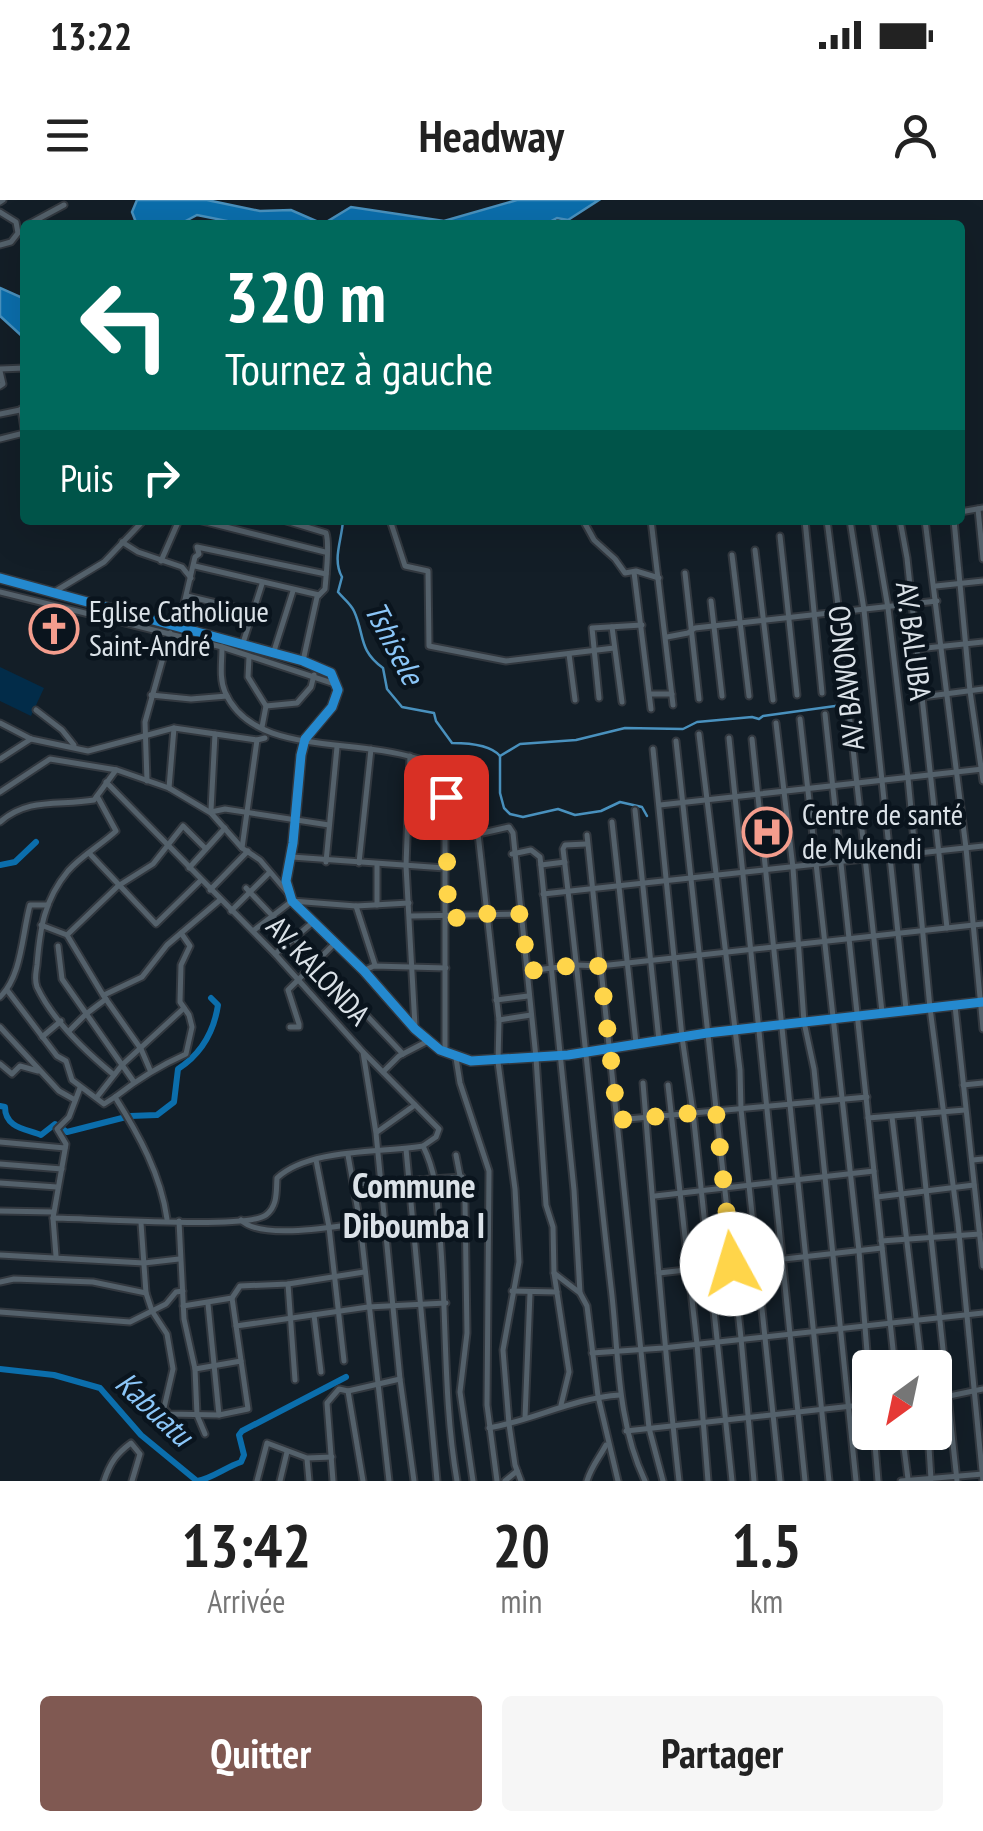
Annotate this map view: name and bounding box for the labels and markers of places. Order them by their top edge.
place label: Eglise Catholique Saint-André [89,591,269,664]
church icon: Eglise Catholique Saint-André [28,603,80,655]
pin [404,755,489,840]
place label: Centre de santé de Mukendi [802,794,963,867]
hospital icon: Centre de santé de Mukendi [741,806,793,858]

